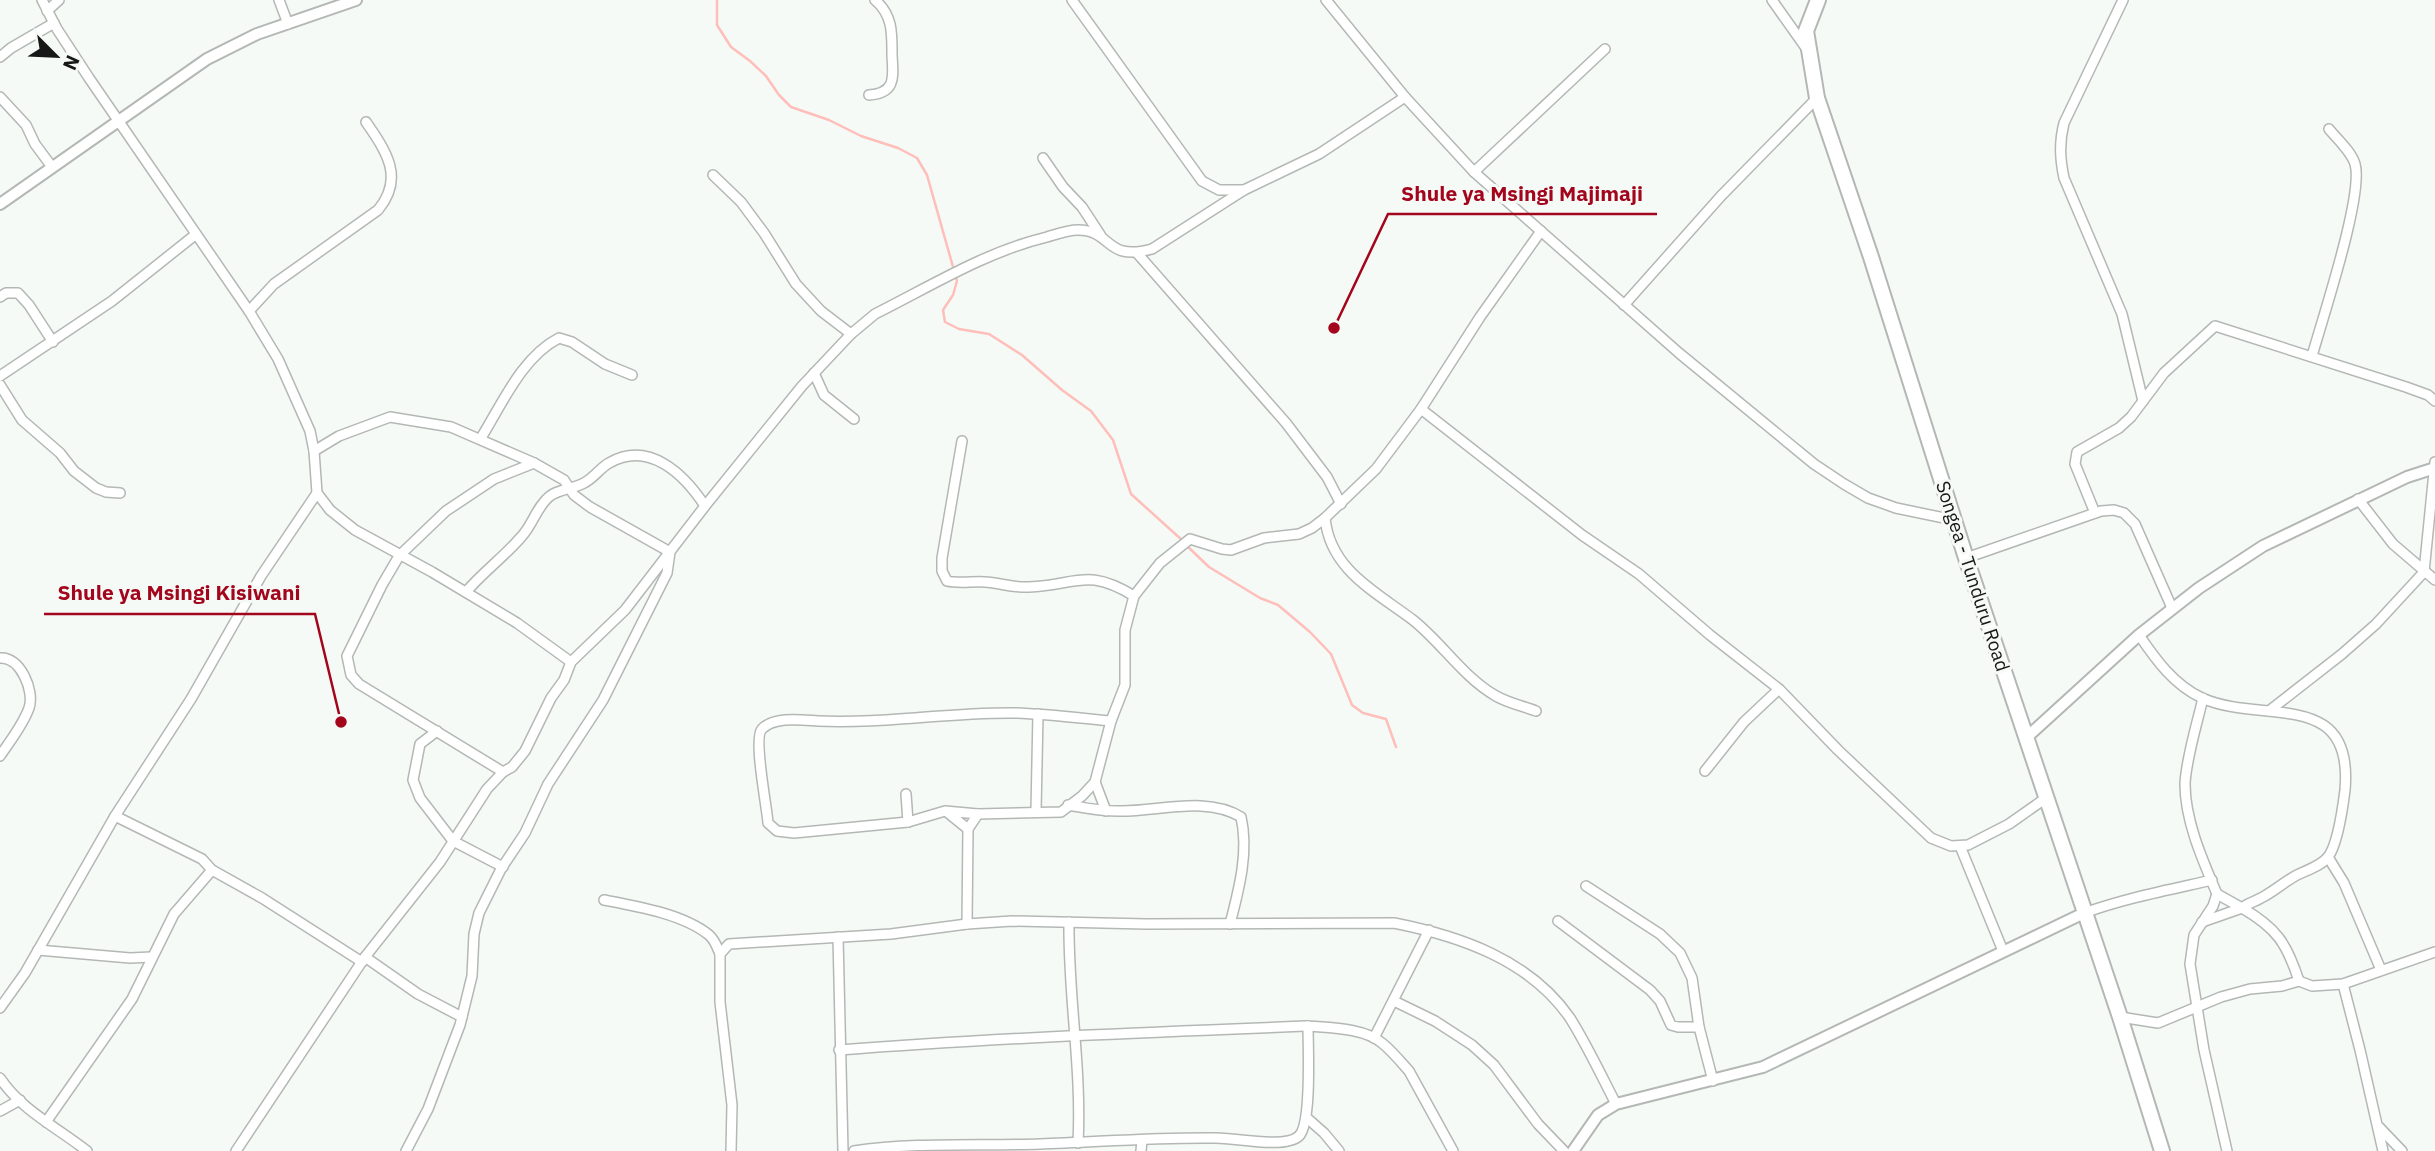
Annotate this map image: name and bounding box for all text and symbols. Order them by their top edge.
north arrow [21,21,91,91]
text: N [58,52,85,74]
callout: Shule ya Msingi Majimaji [1388,172,1657,214]
text: Shule ya Msingi Majimaji [1401,179,1643,207]
street label: Songea - Tunduru Road [1931,478,2015,674]
callout: Shule ya Msingi Kisiwani [44,572,315,614]
text: Shule ya Msingi Kisiwani [58,578,301,606]

